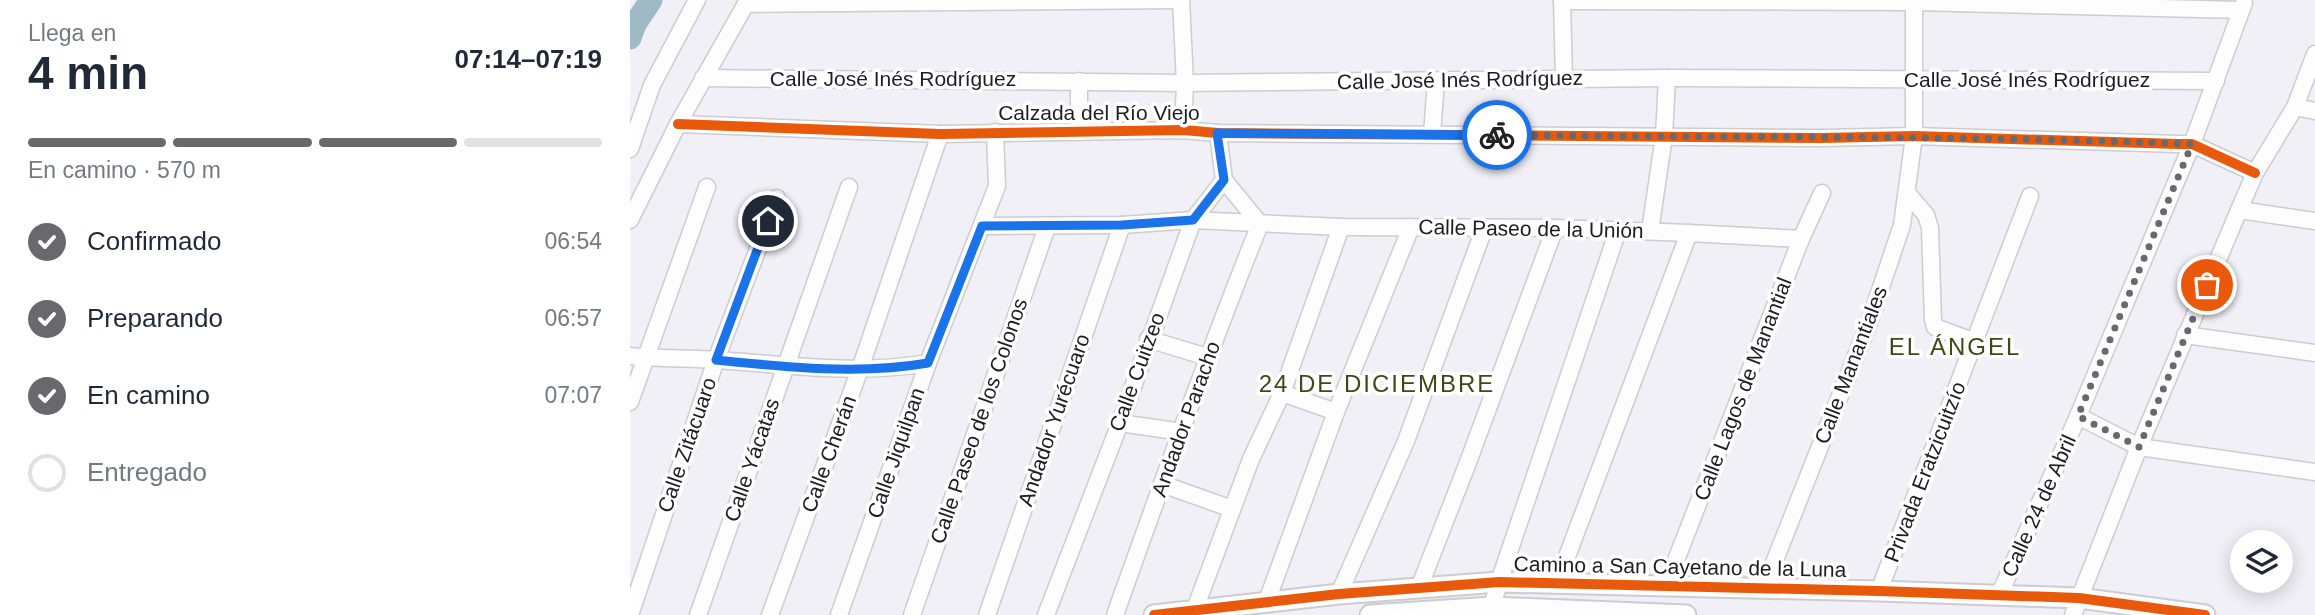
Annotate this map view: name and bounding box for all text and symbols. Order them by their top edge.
text: Llega en [28,20,116,46]
text: 07:14–07:19 [455,44,602,74]
text: 4 min [28,47,148,99]
street label: Calle José Inés Rodríguez [1337,66,1583,93]
street label: Calle José Inés Rodríguez [770,67,1016,90]
street label: Calle José Inés Rodríguez [1904,68,2150,91]
courier [1462,100,1532,170]
street label: Calzada del Río Viejo [998,101,1200,124]
icon: bike [1478,116,1516,154]
text: En camino · 570 m [28,157,221,183]
pin [738,191,798,251]
icon: home [749,202,787,240]
street label: Calle Paseo de la Unión [1418,215,1644,242]
icon: check [28,223,66,261]
text: Confirmado [87,226,221,256]
text: 06:54 [544,228,602,254]
pin [2177,255,2237,315]
icon: bag [2188,266,2226,304]
street label: Calle Lagos de Manantial [1689,274,1796,504]
street label: Calle Manantiales [1810,283,1891,447]
street label: Calle Paseo de los Colonos [926,295,1031,547]
icon: check [28,300,66,338]
text: Preparando [87,303,223,333]
text: 06:57 [544,305,602,331]
street label: Calle Cuitzeo [1104,309,1169,434]
street label: Andador Yurécuaro [1013,331,1094,509]
district label: EL ÁNGEL [1889,333,2021,360]
street label: Andador Paracho [1147,338,1224,500]
district label: 24 DE DICIEMBRE [1259,370,1495,397]
street label: Calle Zitácuaro [653,374,720,515]
icon: check [28,377,66,415]
street label: Privada Eratzicuitzío [1879,378,1970,565]
text: En camino [87,380,210,410]
text: 07:07 [544,382,602,408]
street label: Calle Jiquilpan [862,385,929,521]
street label: Calle Cherán [797,392,860,515]
street label: Calle Yácatas [720,395,783,525]
street label: Calle 24 de Abril [1997,431,2080,580]
text: Entregado [87,457,207,487]
map controls [2230,530,2293,593]
button: layers [2230,530,2293,593]
street label: Camino a San Cayetano de la Luna [1513,552,1847,581]

